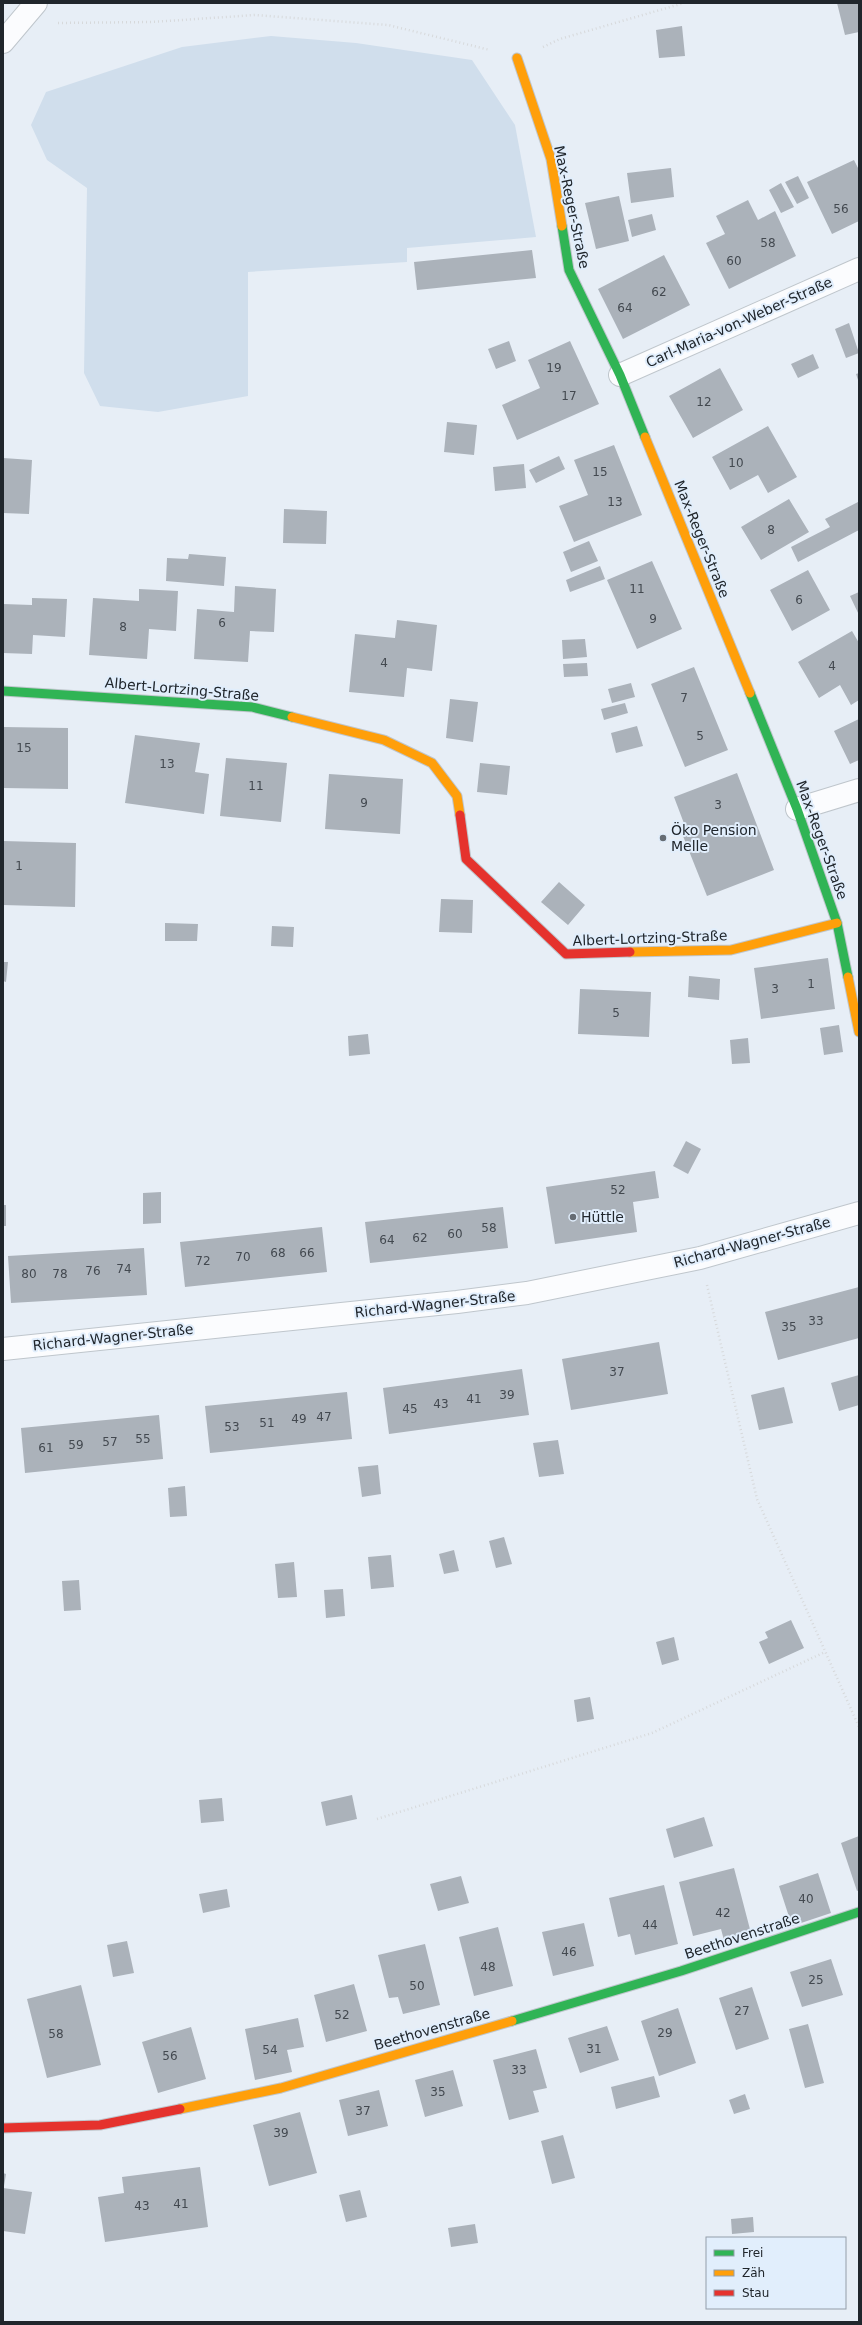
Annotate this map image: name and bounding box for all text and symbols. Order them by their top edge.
street label: Max-Reger-Straße [551,144,593,270]
house number: 56 [833,202,849,216]
house number: 58 [760,236,776,250]
house number: 60 [726,254,742,268]
street label: Carl-Maria-von-Weber-Straße [643,274,835,370]
house number: 62 [651,285,667,299]
house number: 64 [617,301,633,315]
house number: 19 [546,361,562,375]
house number: 17 [561,389,577,403]
house number: 12 [696,395,712,409]
house number: 10 [728,456,744,470]
house number: 15 [592,465,608,479]
street label: Max-Reger-Straße [671,478,733,600]
house number: 13 [607,495,623,509]
house number: 8 [767,523,775,537]
house number: 11 [629,582,645,596]
house number: 6 [795,593,803,607]
house number: 9 [649,612,657,626]
house number: 6 [218,616,226,630]
house number: 8 [119,620,127,634]
house number: 4 [380,656,388,670]
house number: 4 [828,659,836,673]
street label: Albert-Lortzing-Straße [104,674,260,704]
house number: 7 [680,691,688,705]
house number: 5 [696,729,704,743]
house number: 15 [16,741,32,755]
house number: 13 [159,757,175,771]
street label: Max-Reger-Straße [793,778,851,902]
house number: 11 [248,779,264,793]
house number: 9 [360,796,368,810]
house number: 3 [714,798,722,812]
place label: Öko Pension Melle [671,821,757,854]
marker: Öko Pension Melle [658,833,668,843]
house number: 1 [15,859,23,873]
street label: Albert-Lortzing-Straße [572,927,728,949]
house number: 1 [807,977,815,991]
house number: 3 [771,982,779,996]
house number: 5 [612,1006,620,1020]
house number: 52 [610,1183,626,1197]
place label: Hüttle [581,1209,624,1225]
marker: Hüttle [568,1212,578,1222]
street label: Richard-Wagner-Straße [672,1213,832,1271]
house number: 58 [481,1221,497,1235]
house number: 60 [447,1227,463,1241]
house number: 62 [412,1231,428,1245]
house number: 64 [379,1233,395,1247]
house number: 68 [270,1246,286,1260]
house number: 66 [299,1246,315,1260]
house number: 70 [235,1250,251,1264]
house number: 72 [195,1254,211,1268]
house number: 74 [116,1262,132,1276]
house number: 76 [85,1264,101,1278]
house number: 80 [21,1267,37,1281]
house number: 78 [52,1267,68,1281]
street label: Richard-Wagner-Straße [354,1288,516,1320]
house number: 33 [808,1314,824,1328]
house number: 35 [781,1320,797,1334]
street label: Richard-Wagner-Straße [32,1321,194,1353]
house number: 37 [609,1365,625,1379]
house number: 39 [499,1388,515,1402]
house number: 41 [466,1392,482,1406]
house number: 43 [433,1397,449,1411]
house number: 45 [402,1402,418,1416]
house number: 47 [316,1410,332,1424]
house number: 49 [291,1412,307,1426]
house number: 51 [259,1416,275,1430]
house number: 53 [224,1420,240,1434]
house number: 55 [135,1432,151,1446]
house number: 57 [102,1435,118,1449]
house number: 59 [68,1438,84,1452]
house number: 61 [38,1441,54,1455]
house number: 40 [798,1892,814,1906]
house number: 42 [715,1906,731,1920]
street label: Beethovenstraße [682,1910,802,1962]
house number: 44 [642,1918,658,1932]
house number: 46 [561,1945,577,1959]
house number: 48 [480,1960,496,1974]
house number: 25 [808,1973,824,1987]
house number: 50 [409,1979,425,1993]
house number: 27 [734,2004,750,2018]
street label: Beethovenstraße [372,2005,492,2053]
house number: 52 [334,2008,350,2022]
house number: 29 [657,2026,673,2040]
house number: 58 [48,2027,64,2041]
house number: 31 [586,2042,602,2056]
house number: 54 [262,2043,278,2057]
house number: 56 [162,2049,178,2063]
house number: 33 [511,2063,527,2077]
house number: 35 [430,2085,446,2099]
house number: 37 [355,2104,371,2118]
house number: 39 [273,2126,289,2140]
house number: 41 [173,2197,189,2211]
house number: 43 [134,2199,150,2213]
legend [706,2237,846,2309]
text: Frei [742,2246,763,2260]
text: Zäh [742,2266,765,2280]
text: Stau [742,2286,769,2300]

